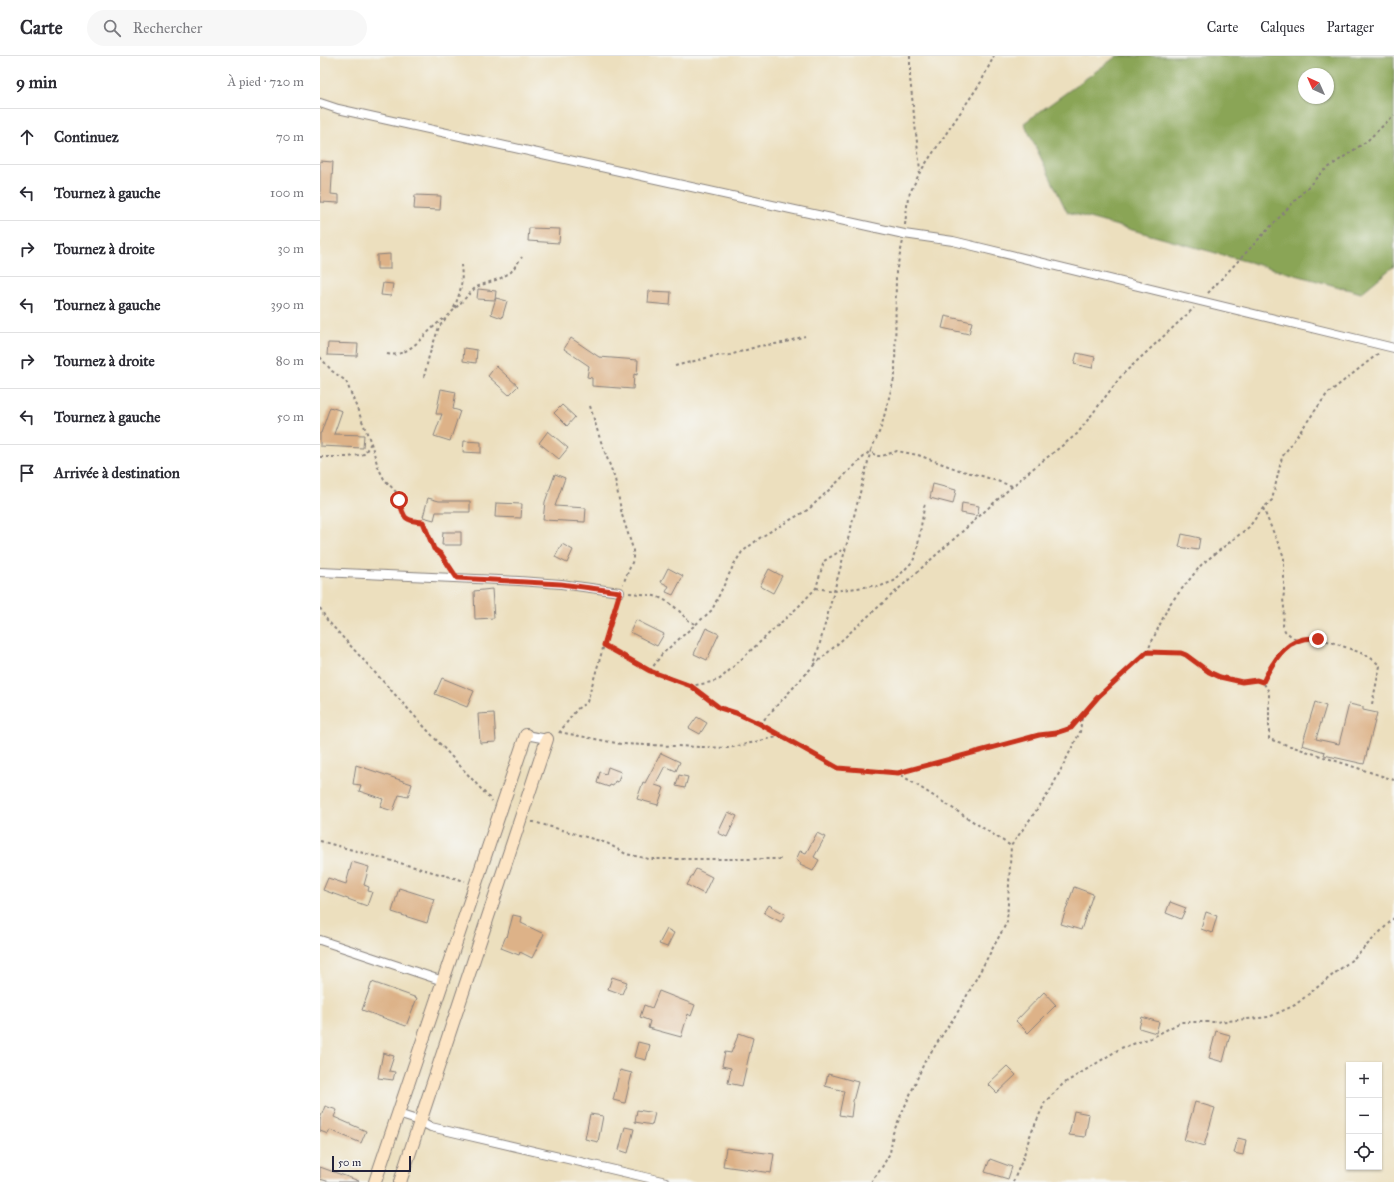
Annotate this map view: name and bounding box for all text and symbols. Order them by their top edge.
search box [87,10,367,46]
text: Carte [20,16,63,39]
icon: search [101,17,123,39]
text: Rechercher [133,19,202,37]
text: Carte [1207,19,1238,36]
text: Calques [1260,19,1305,36]
text: Partager [1327,19,1374,36]
north arrow [1298,68,1334,104]
text: 9 min [16,72,57,93]
text: À pied · 720 m [227,74,304,90]
icon: ahead [16,126,38,148]
text: Continuez [54,128,119,146]
text: 70 m [276,129,304,145]
icon: left [16,182,38,204]
text: Tournez à gauche [54,184,161,202]
text: 100 m [270,185,304,201]
icon: right [16,238,38,260]
text: Tournez à droite [54,240,155,258]
text: 30 m [278,241,304,257]
icon: left [16,294,38,316]
text: Tournez à gauche [54,296,161,314]
text: 390 m [271,297,304,313]
icon: right [16,350,38,372]
text: Tournez à droite [54,352,155,370]
text: 80 m [276,353,304,369]
icon: left [16,406,38,428]
text: Tournez à gauche [54,408,161,426]
text: 50 m [277,409,304,425]
icon: arrive [16,462,38,484]
text: Arrivée à destination [54,464,180,482]
route start [390,491,408,509]
route end [1309,630,1327,648]
map controls [1346,1062,1382,1170]
button: + [1346,1062,1382,1098]
button: − [1346,1098,1382,1134]
button: locate [1346,1134,1382,1170]
scale bar [332,1154,411,1173]
text: 50 m [338,1156,361,1169]

